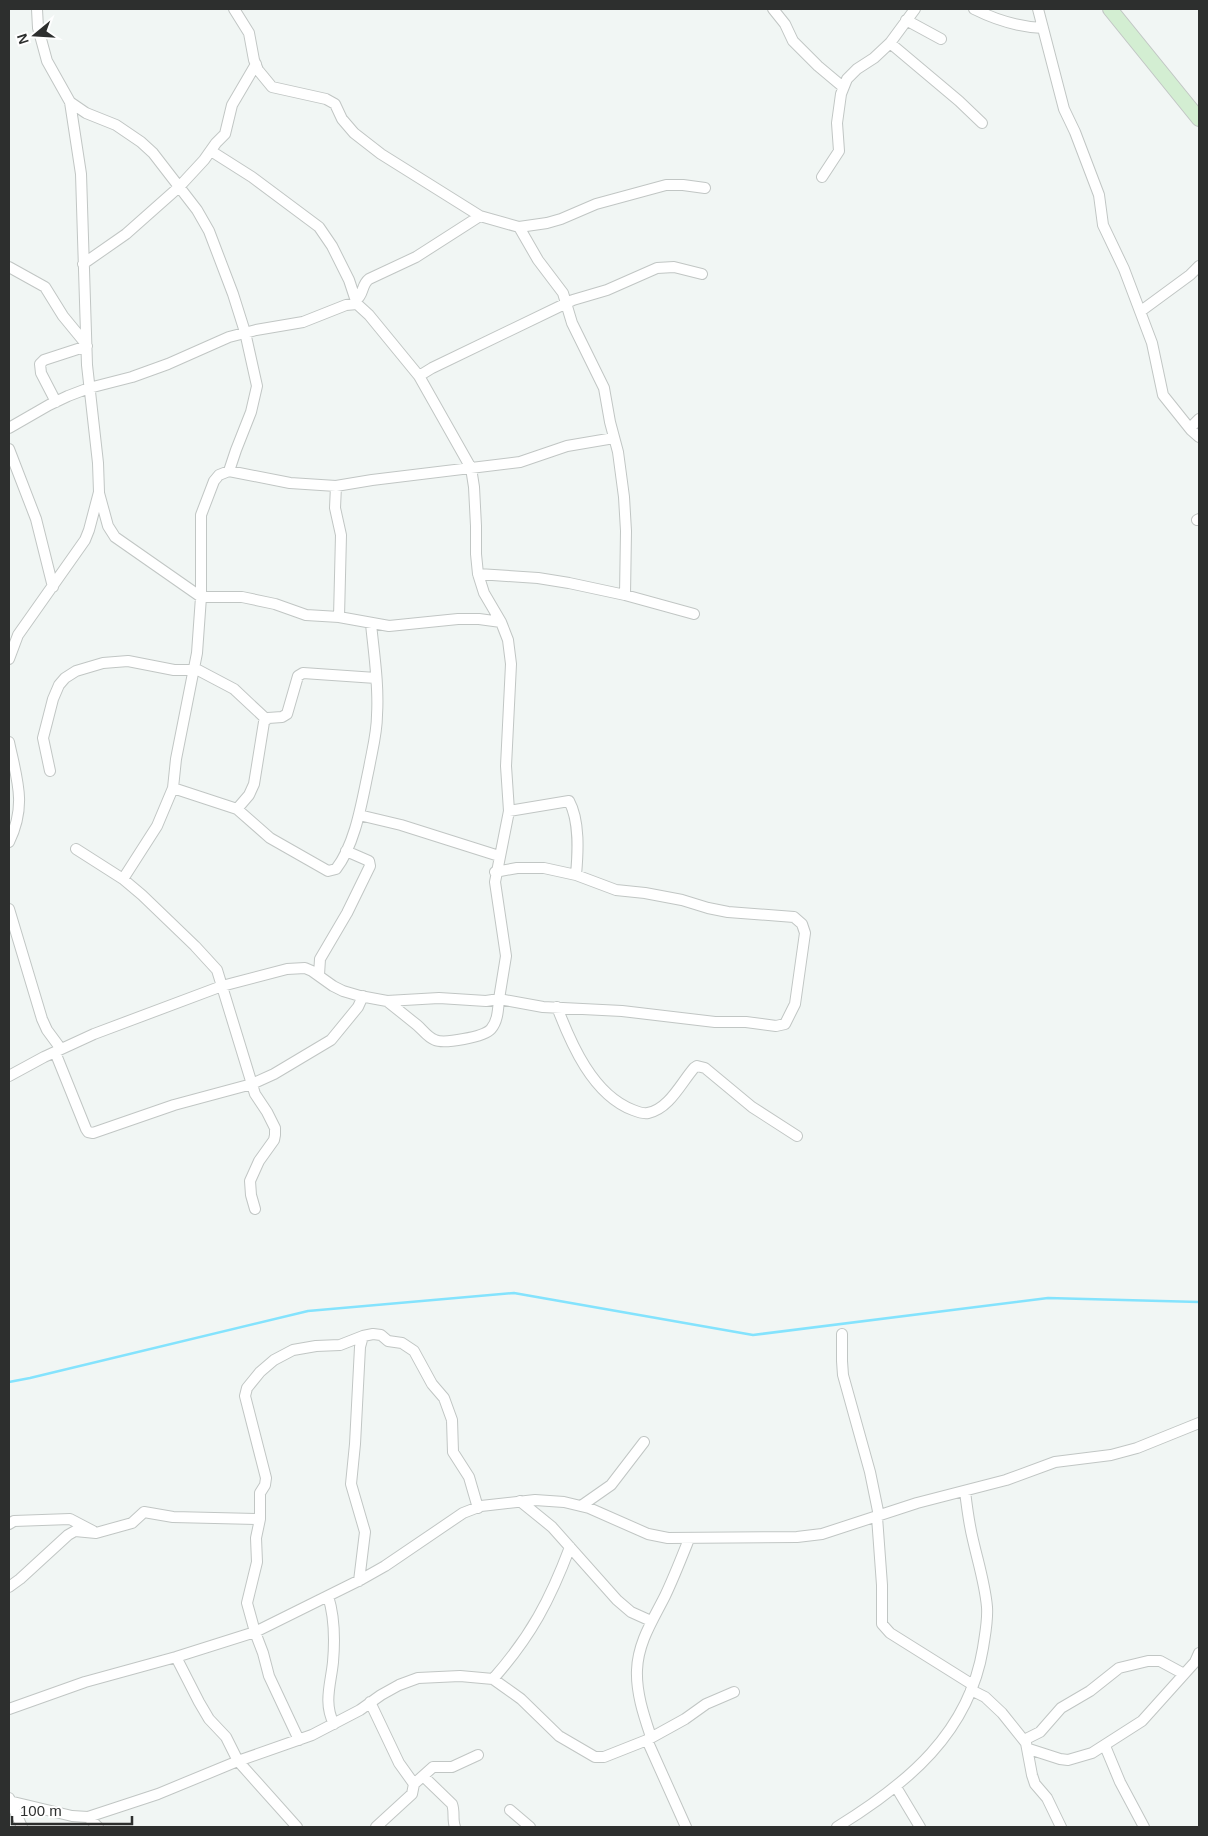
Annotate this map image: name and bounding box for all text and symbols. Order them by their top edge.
north arrow [10,10,60,60]
text: N [13,32,32,46]
scale bar [12,1794,132,1826]
text: 100 m [20,1802,62,1819]

